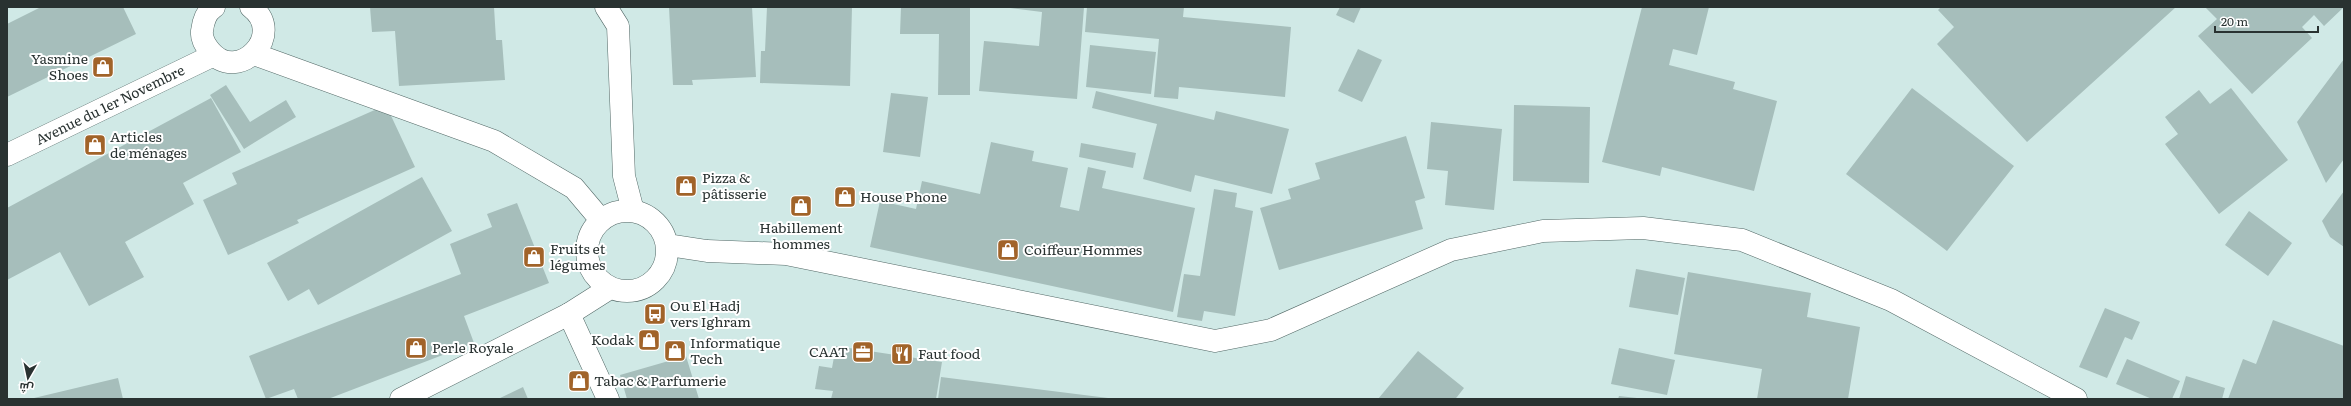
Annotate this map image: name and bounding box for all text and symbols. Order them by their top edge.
scale bar [2215,8,2318,34]
text: 20 m [2221,12,2248,30]
place label: Yasmine Shoes [31,48,88,84]
shop icon: Yasmine Shoes [90,54,116,80]
street label: Avenue du 1er Novembre [32,59,187,149]
place label: Articles de ménages [110,126,187,162]
shop icon: Articles de ménages [82,132,108,158]
place label: Pizza & pâtisserie [702,167,766,203]
shop icon: Pizza & pâtisserie [673,173,699,199]
shop icon: House Phone [832,184,858,210]
place label: House Phone [860,186,947,206]
shop icon: Habillement hommes [788,193,814,219]
place label: Habillement hommes [759,217,843,253]
shop icon: Coiffeur Hommes [995,237,1021,263]
place label: Fruits et légumes [550,238,606,274]
place label: Coiffeur Hommes [1024,239,1142,259]
shop icon: Fruits et légumes [521,244,547,270]
place label: Ou El Hadj vers Ighram [670,295,751,331]
bus stop icon: Ou El Hadj vers Ighram [642,301,668,327]
shop icon: Kodak [636,327,662,353]
place label: Kodak [591,329,634,349]
place label: Informatique Tech [690,332,780,368]
shop icon: Perle Royale [403,335,429,361]
place label: Perle Royale [432,337,513,357]
shop icon: Informatique Tech [662,338,688,364]
office icon: CAAT [850,339,876,365]
place label: CAAT [809,341,848,361]
restaurant icon: Faut food [889,341,915,367]
place label: Faut food [918,343,981,363]
north arrow [8,358,48,398]
shop icon: Tabac & Parfumerie [566,368,592,394]
place label: Tabac & Parfumerie [594,370,726,390]
text: ش [18,380,35,398]

